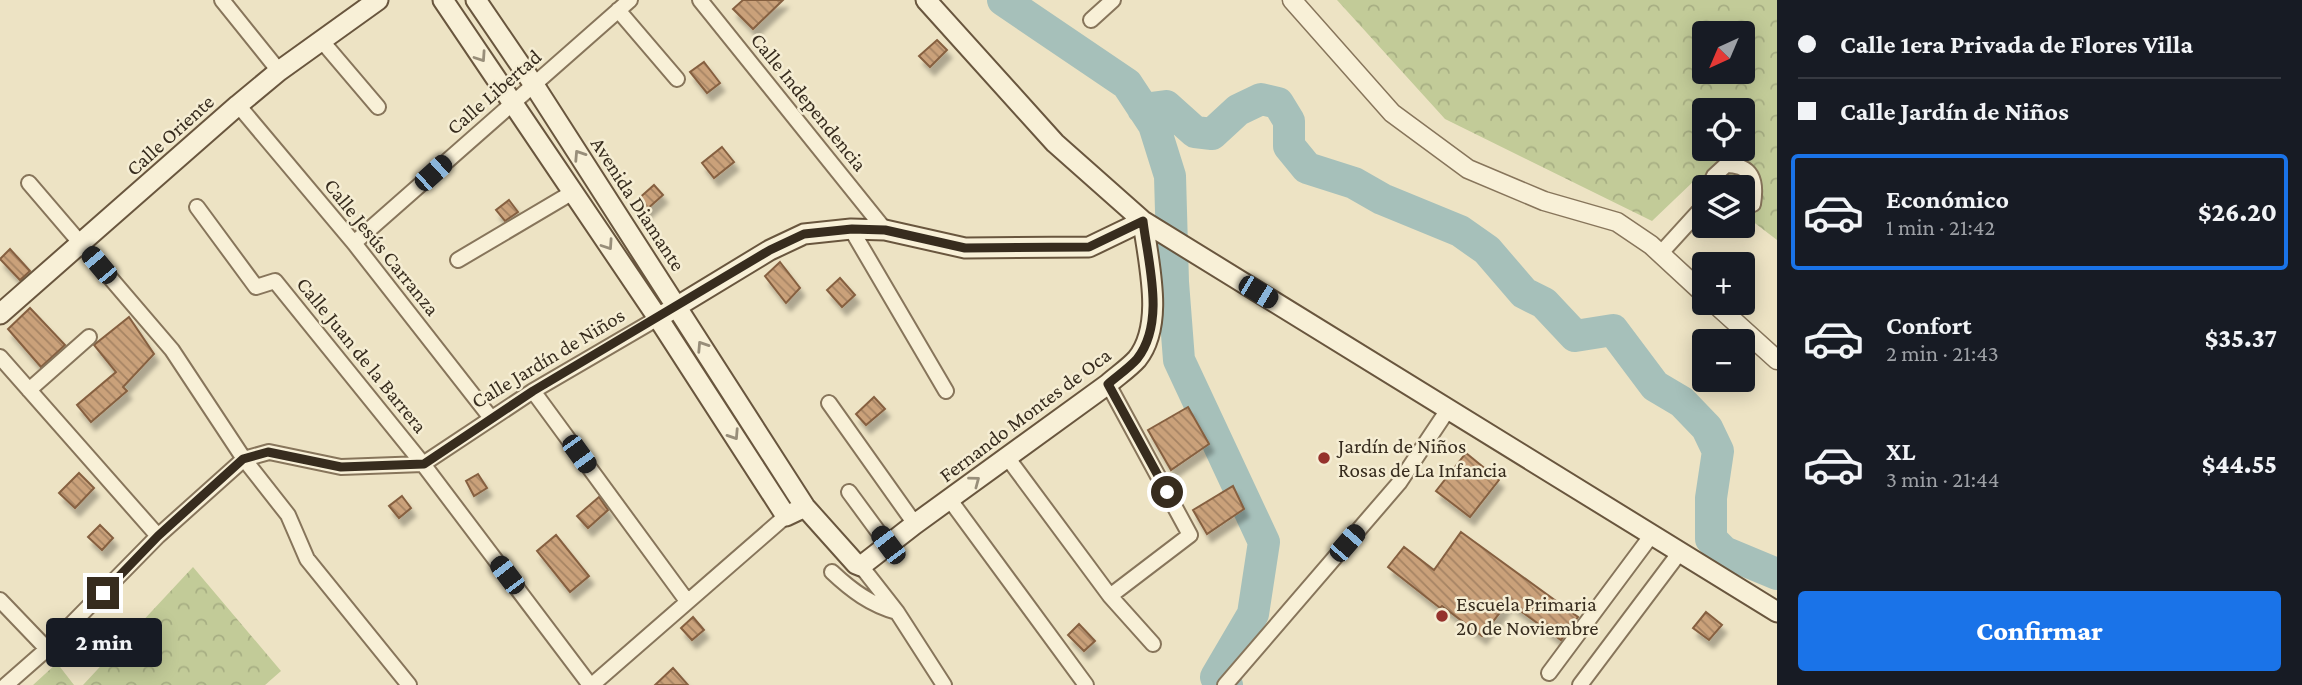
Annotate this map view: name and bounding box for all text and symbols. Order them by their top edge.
north arrow [1692,21,1755,84]
map controls [1692,21,1755,392]
street label: Calle Independencia [746,28,872,176]
text: Calle 1era Privada de Flores Villa [1840,30,2193,59]
street label: Calle Libertad [442,44,546,140]
one-way arrow [473,49,486,62]
street label: Calle Oriente [121,89,219,181]
text: Calle Jardín de Niños [1840,97,2069,126]
button: locate [1692,98,1755,161]
street label: Avenida Diamante [586,133,690,275]
one-way arrow [575,150,587,163]
car [411,151,456,195]
street label: Calle Jesús Carranza [319,174,445,321]
button: layers [1692,175,1755,238]
icon: car [1802,181,1865,244]
text: Económico [1886,185,2009,214]
text: $26.20 [2198,198,2277,227]
text: 1 min · 21:42 [1886,214,1995,240]
one-way arrow [600,237,613,250]
car [78,242,121,288]
button: + [1692,252,1755,315]
street label: Calle Juan de la Barrera [292,272,432,438]
car [1235,272,1282,312]
street label: Calle Jardín de Niños [467,303,629,413]
icon: car [1802,307,1865,370]
text: Confort [1886,311,1972,340]
text: $35.37 [2205,324,2277,353]
button: − [1692,329,1755,392]
text: 2 min · 21:43 [1886,340,1999,366]
one-way arrow [698,341,711,354]
street label: Fernando Montes de Oca [935,343,1116,487]
one-way arrow [725,427,738,440]
car [559,431,600,477]
icon: car [1802,433,1865,496]
place label: Jardín de Niños Rosas de La Infancia [1336,434,1507,482]
text: XL [1886,437,1915,466]
marker: Jardín de Niños Rosas de La Infancia [1316,450,1332,466]
text: $44.55 [2202,450,2277,479]
text: 3 min · 21:44 [1886,466,2000,492]
route start [1151,476,1183,508]
one-way arrow [967,477,979,490]
car [1326,520,1369,566]
car [867,522,910,568]
car [486,552,529,598]
route end [87,577,119,609]
button: Confirmar [1798,591,2281,671]
place label: Escuela Primaria 20 de Noviembre [1456,592,1598,640]
marker: Escuela Primaria 20 de Noviembre [1434,608,1450,624]
callout: 2 min [45,618,161,666]
text: 2 min [76,629,132,655]

